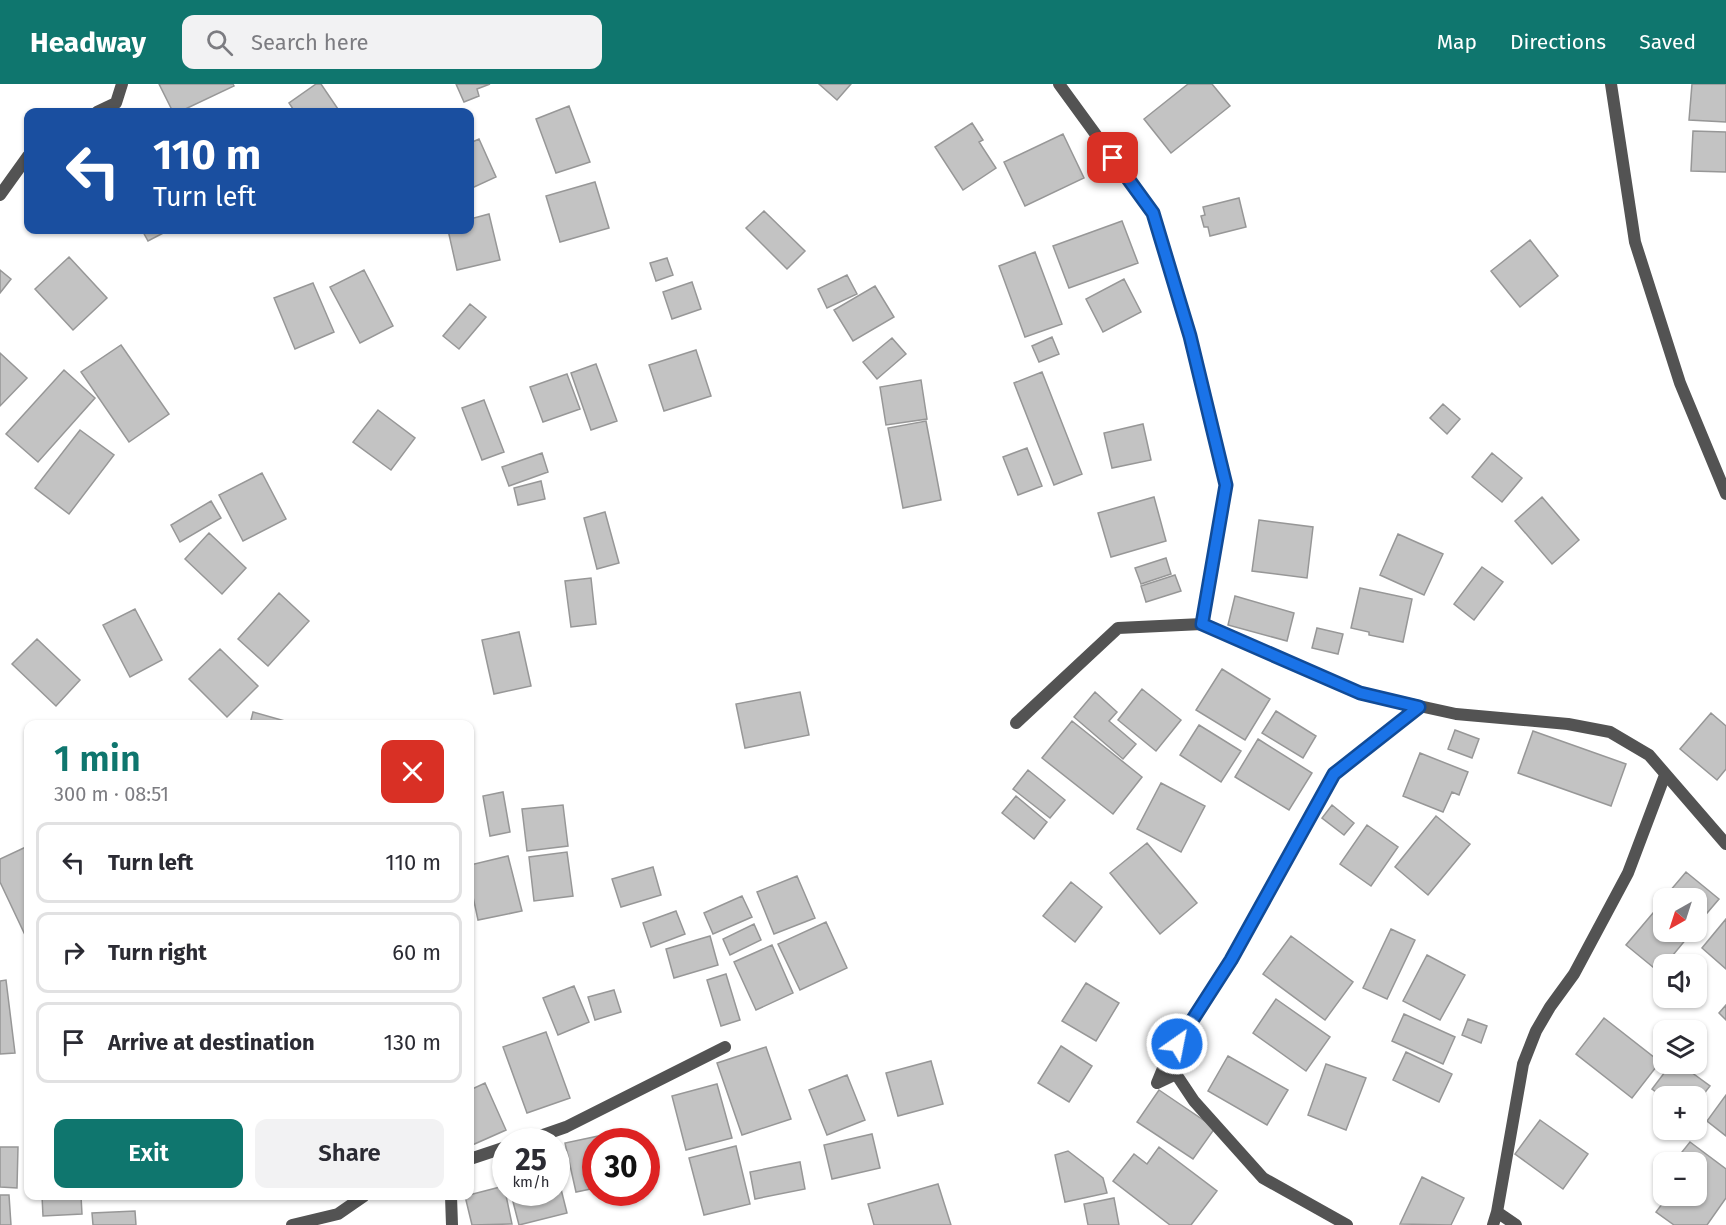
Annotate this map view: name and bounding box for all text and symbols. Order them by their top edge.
search box [182,15,602,69]
text: Headway [30,26,146,59]
icon: search [203,26,236,59]
text: Search here [251,29,369,56]
text: Map [1437,29,1477,55]
text: Directions [1510,29,1606,55]
text: Saved [1639,29,1696,55]
text: 110 m [153,130,261,180]
icon: left [54,132,132,210]
pin [1087,132,1138,183]
icon: arrive [1096,141,1129,174]
text: Turn left [153,181,256,213]
text: 1 min [54,737,141,781]
button: close [381,740,444,803]
text: 300 m · 08:51 [54,782,169,806]
icon: left [57,846,90,879]
text: Turn left [108,849,193,876]
text: 110 m [385,849,441,876]
north arrow [1653,888,1707,942]
map controls [1653,888,1707,1206]
icon: right [57,936,90,969]
text: Turn right [108,939,207,966]
text: 60 m [392,939,441,966]
button: sound [1653,954,1707,1008]
position arrow [1145,1012,1209,1076]
button: layers [1653,1020,1707,1074]
icon: arrive [57,1026,90,1059]
text: Arrive at destination [108,1029,315,1056]
text: 130 m [384,1029,441,1056]
button: + [1653,1086,1707,1140]
button: Exit [54,1119,243,1188]
button: Share [255,1119,444,1188]
speed limit sign: 30 [582,1128,660,1206]
text: 25 [515,1142,547,1178]
button: − [1653,1152,1707,1206]
text: km/h [512,1173,550,1191]

